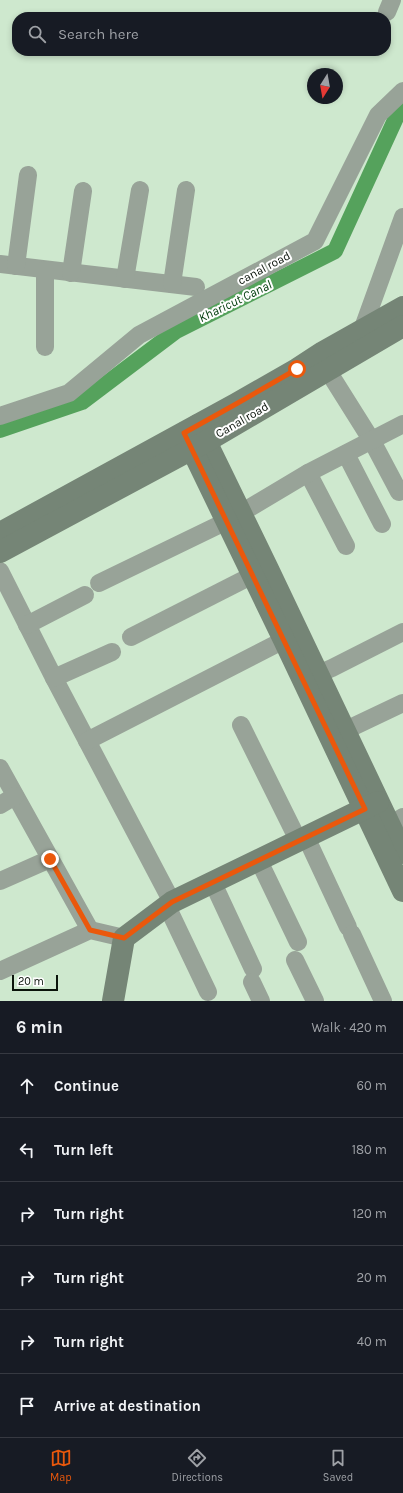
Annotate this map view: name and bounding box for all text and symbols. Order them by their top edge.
search box [12,12,391,56]
icon: search [26,23,48,45]
text: Search here [58,25,139,43]
north arrow [307,68,343,104]
street label: canal road [235,248,293,288]
water label: Kharicut Canal [196,277,274,325]
route start [288,360,306,378]
street label: Canal road [213,399,271,441]
route end [41,850,59,868]
scale bar [12,973,58,992]
text: 20 m [18,975,44,988]
text: 6 min [16,1017,63,1037]
text: Walk · 420 m [311,1020,387,1035]
icon: ahead [16,1075,38,1097]
text: Continue [54,1077,119,1095]
text: 60 m [357,1078,387,1093]
icon: left [16,1139,38,1161]
text: Turn left [54,1141,113,1159]
text: 180 m [352,1142,387,1157]
icon: right [16,1203,38,1225]
text: Turn right [54,1205,124,1223]
text: 120 m [352,1206,387,1221]
icon: right [16,1267,38,1289]
text: Turn right [54,1269,124,1287]
text: 20 m [357,1270,387,1285]
icon: right [16,1331,38,1353]
text: Turn right [54,1333,124,1351]
text: 40 m [357,1334,387,1349]
icon: arrive [16,1395,38,1417]
text: Arrive at destination [54,1397,201,1415]
tab: Map [50,1447,72,1484]
tab: Directions [171,1447,223,1484]
tab: Saved [323,1447,353,1484]

